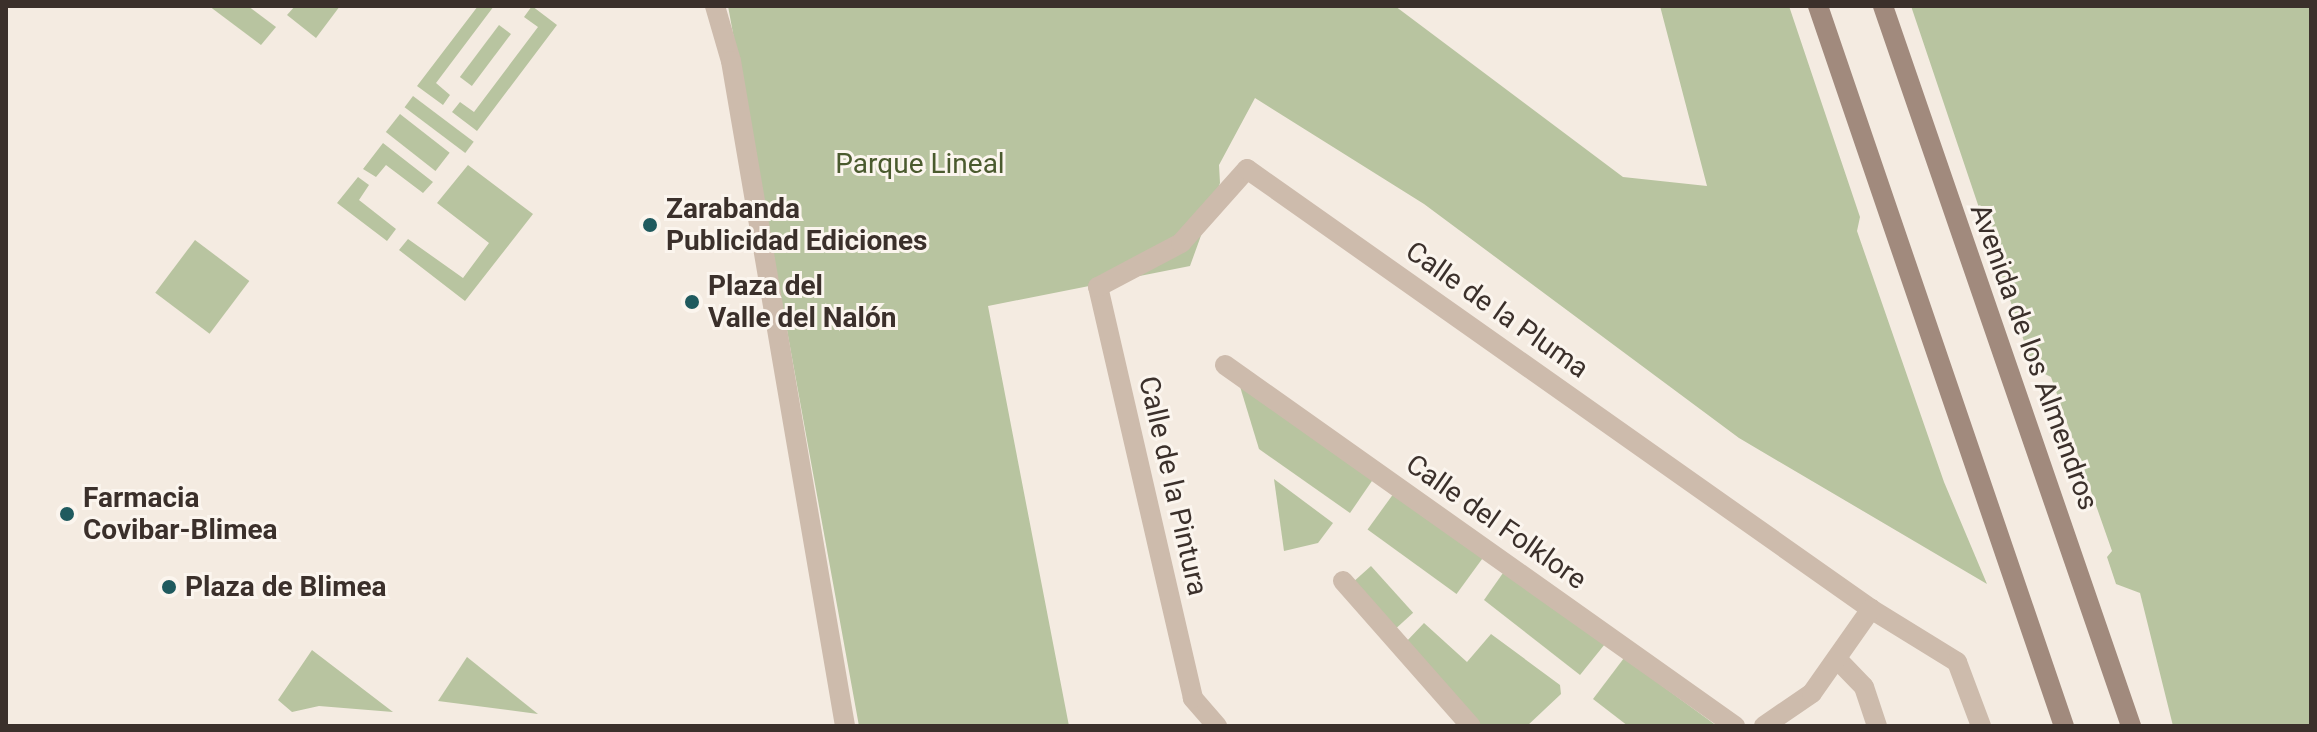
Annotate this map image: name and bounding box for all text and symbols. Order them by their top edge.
park label: Parque Lineal [835,147,1005,181]
place label: Zarabanda Publicidad Ediciones [666,192,927,258]
street label: Avenida de los Almendros [1963,199,2105,515]
marker: Zarabanda Publicidad Ediciones [641,216,659,234]
street label: Calle de la Pluma [1399,235,1595,385]
place label: Plaza del Valle del Nalón [708,269,896,335]
marker: Plaza del Valle del Nalón [683,293,701,311]
street label: Calle de la Pintura [1131,373,1215,599]
street label: Calle del Folklore [1399,447,1593,597]
place label: Farmacia Covibar-Blimea [83,481,278,547]
marker: Farmacia Covibar-Blimea [58,505,76,523]
place label: Plaza de Blimea [185,570,387,604]
marker: Plaza de Blimea [160,578,178,596]

